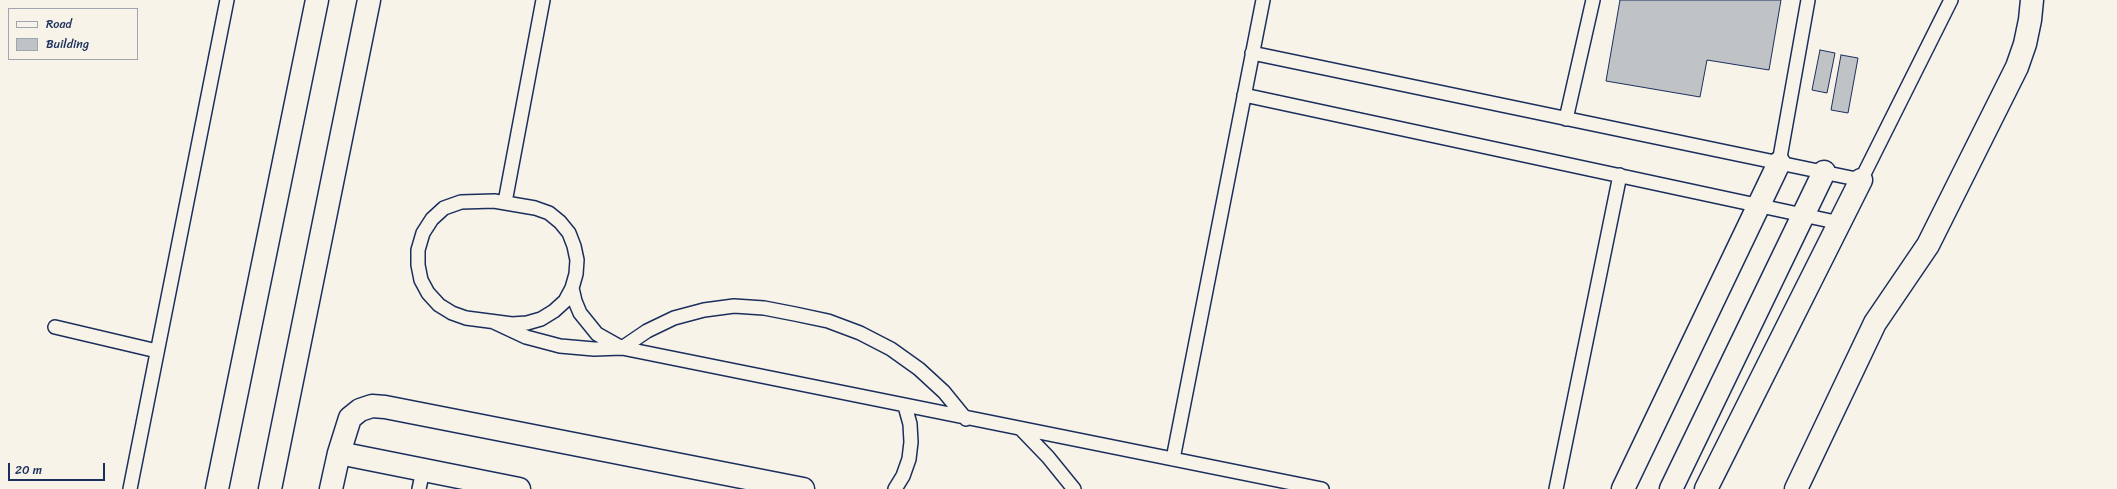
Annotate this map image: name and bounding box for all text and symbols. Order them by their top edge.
legend [8,8,138,60]
text: Road [46,13,72,35]
text: Building [46,33,89,55]
scale bar [10,455,107,481]
text: 20 m [15,459,42,481]

